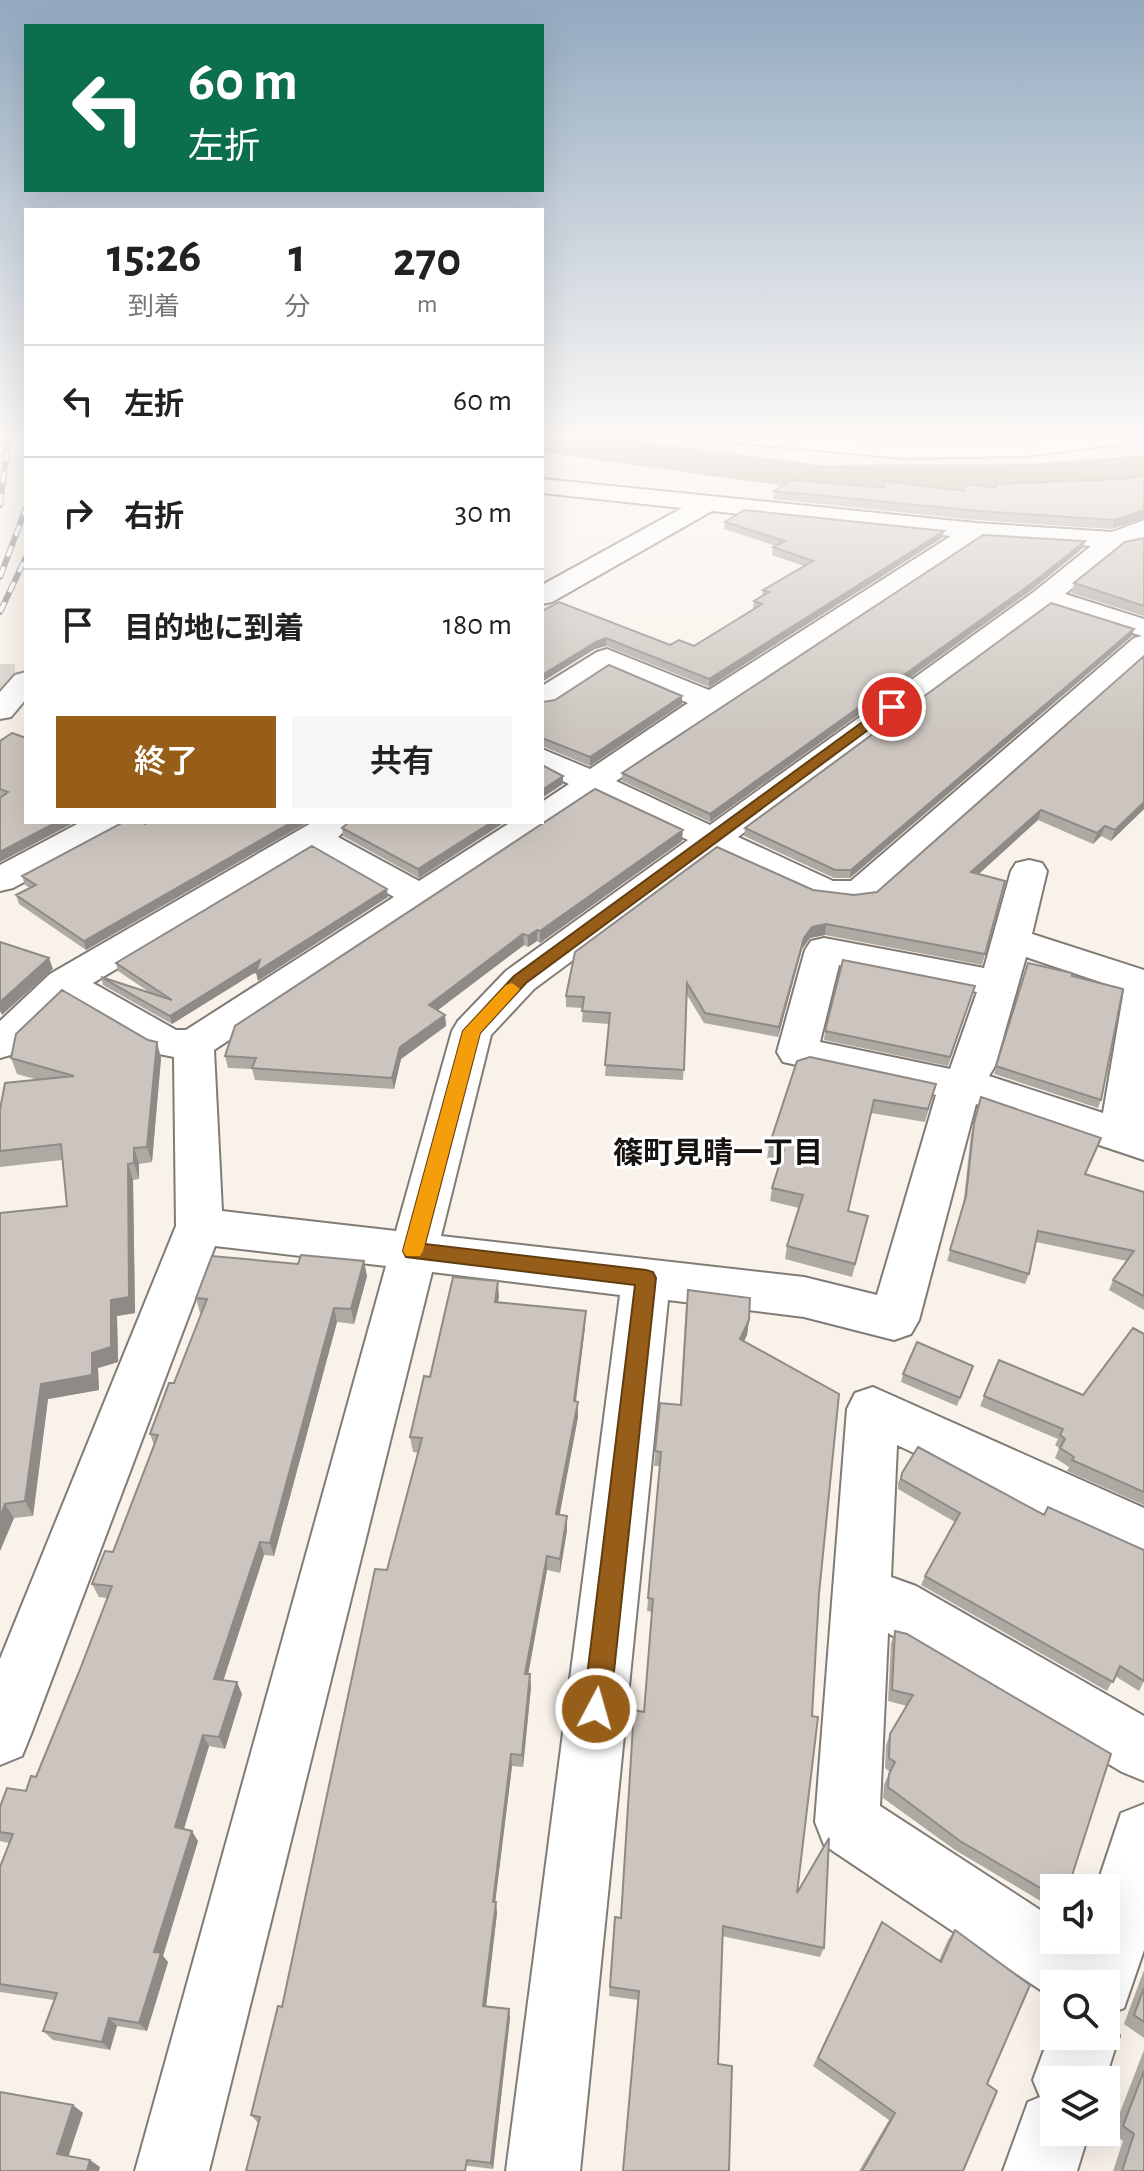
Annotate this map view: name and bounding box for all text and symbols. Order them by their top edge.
text: 60 m [188,54,298,110]
icon: left [56,56,160,160]
text: 左折 [188,129,260,165]
text: 15:26 [107,233,202,281]
text: 1 [289,233,306,281]
text: 270 [393,237,461,285]
text: m [417,291,438,317]
text: 到着 [128,294,180,320]
text: 分 [284,294,310,320]
icon: left [56,379,100,423]
text: 60 m [453,386,512,416]
text: 左折 [124,390,184,420]
icon: right [56,491,100,535]
text: 30 m [455,498,512,528]
text: 右折 [124,502,184,532]
icon: arrive [56,603,100,647]
text: 180 m [443,610,512,640]
text: 目的地に到着 [124,614,304,644]
pin [858,673,926,741]
icon: arrive [870,685,914,729]
button: 終了 [56,716,276,808]
button: 共有 [292,716,512,808]
district label: 篠町見晴一丁目 [613,1137,823,1169]
position arrow [554,1667,638,1751]
map controls [1040,1874,1120,2146]
button: sound [1040,1874,1120,1954]
button: search [1040,1970,1120,2050]
button: layers [1040,2066,1120,2146]

